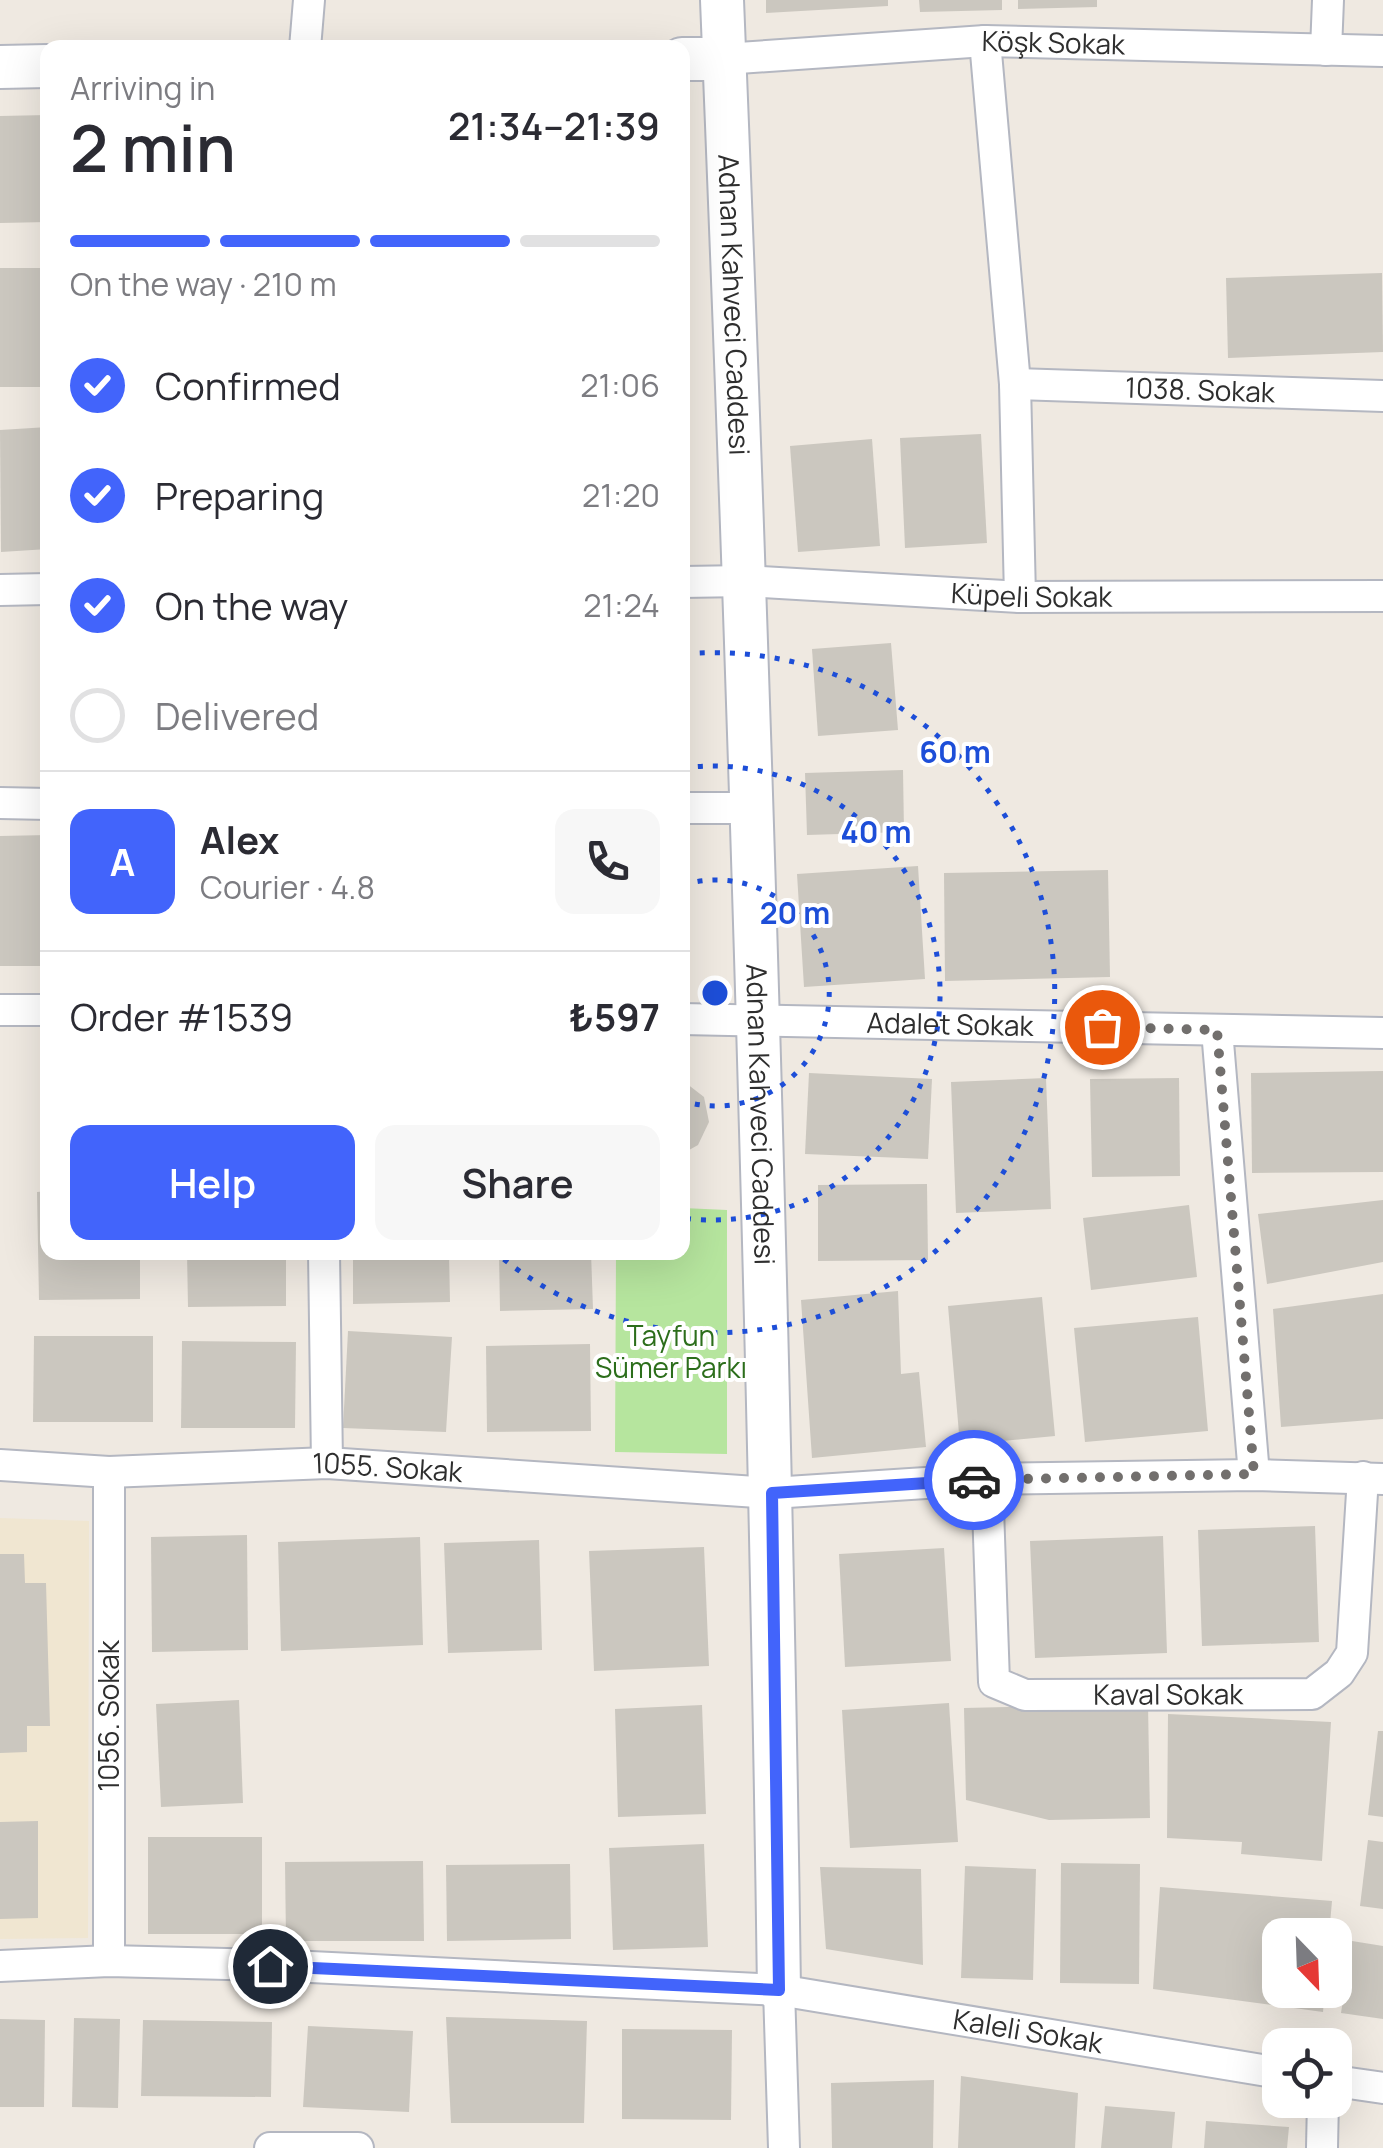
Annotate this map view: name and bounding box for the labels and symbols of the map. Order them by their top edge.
street label: Köşk Sokak [981,21,1127,63]
street label: Adnan Kahveci Caddesi [710,153,760,456]
street label: 1038. Sokak [1125,368,1276,410]
street label: Küpeli Sokak [950,573,1113,615]
text: 60 m [919,731,991,772]
text: 40 m [841,811,911,852]
text: 20 m [760,892,830,933]
street label: Adnan Kahveci Caddesi [738,963,785,1265]
centre of rings [697,975,733,1011]
pin [1060,985,1145,1070]
street label: Adalet Sokak [866,1003,1035,1044]
park label: Tayfun Sümer Parkı [595,1316,747,1386]
courier [924,1430,1024,1530]
street label: 1055. Sokak [312,1443,465,1490]
street label: 1056. Sokak [89,1639,127,1792]
street label: Kaval Sokak [1093,1674,1244,1713]
north arrow [1262,1918,1352,2008]
pin [228,1924,313,2009]
street label: Kaleli Sokak [950,1999,1107,2062]

